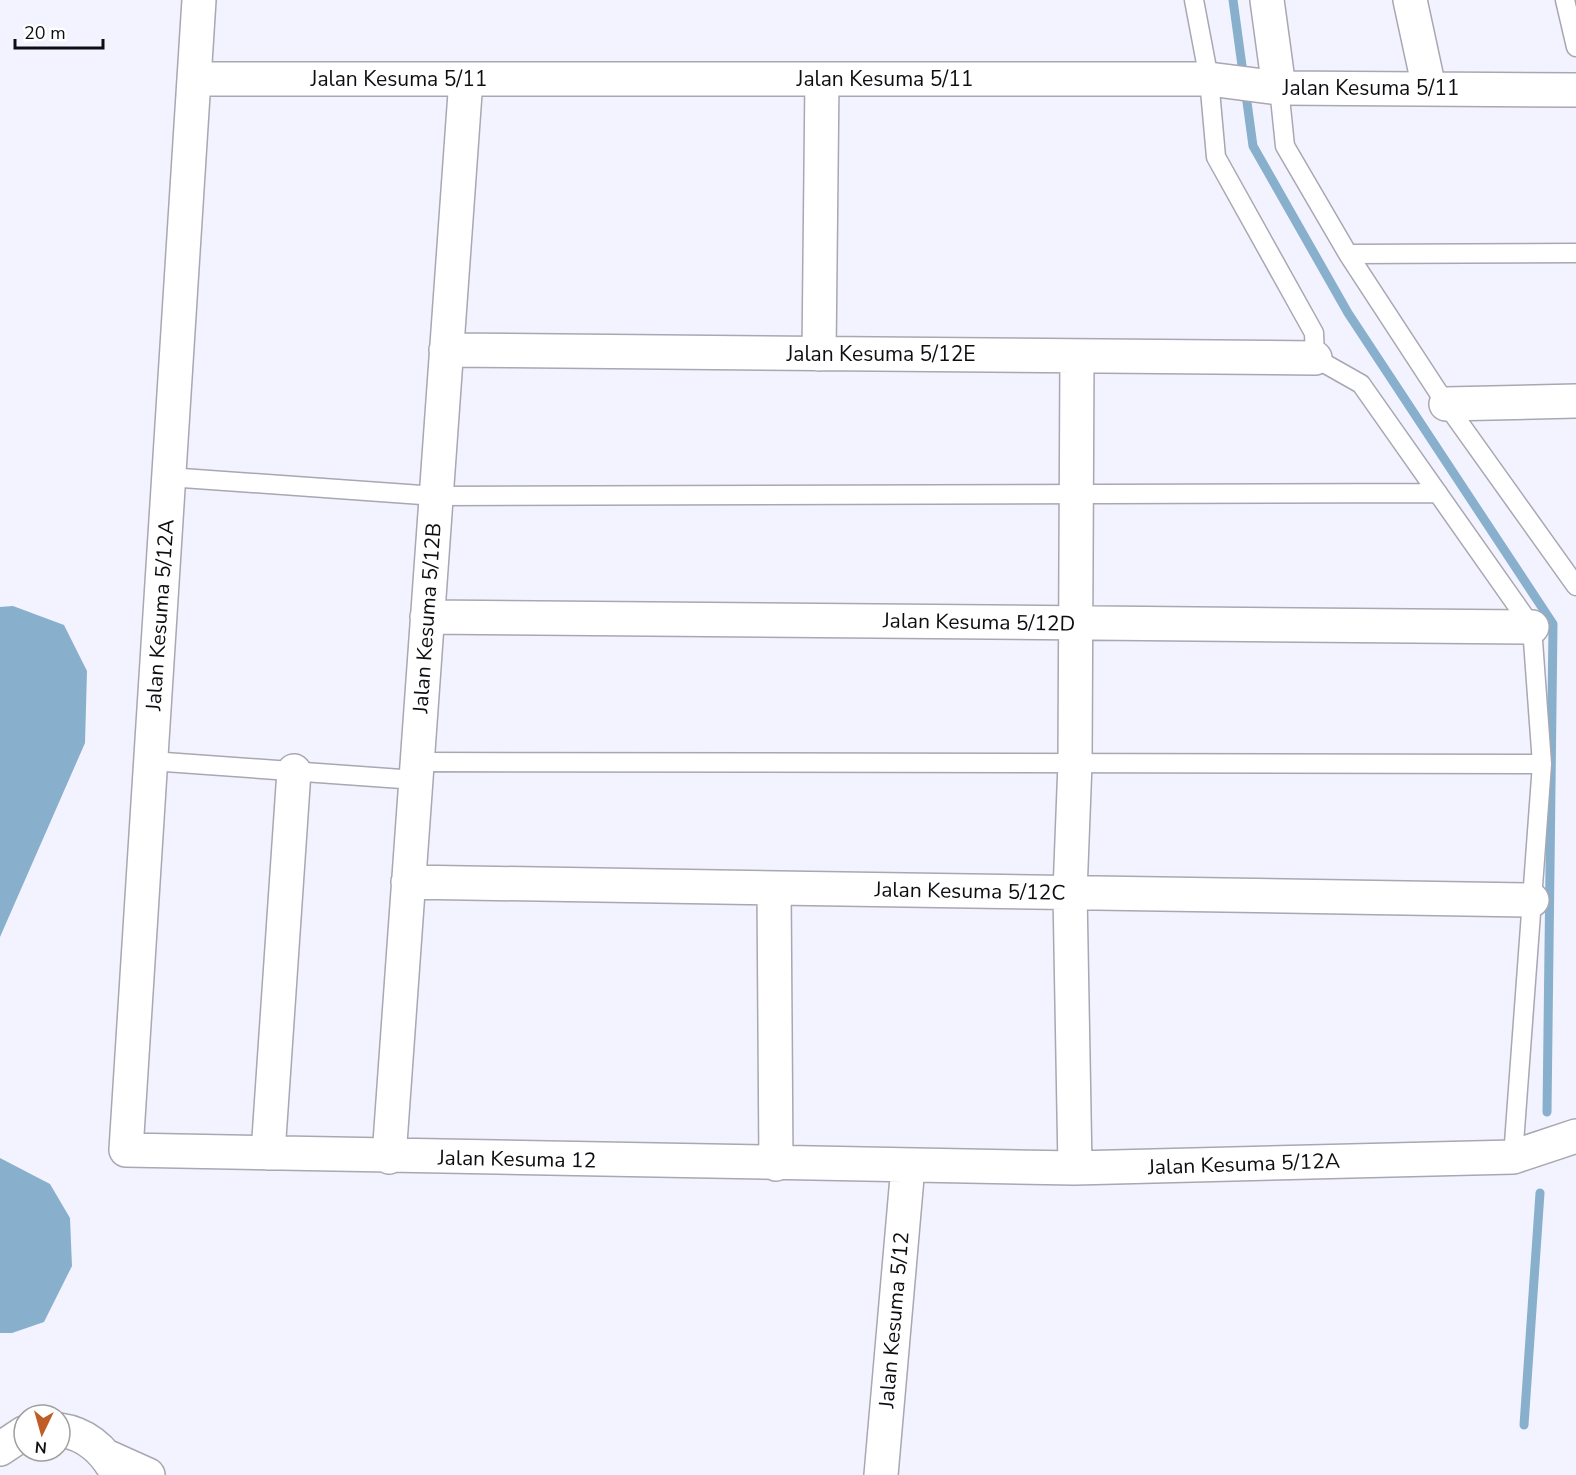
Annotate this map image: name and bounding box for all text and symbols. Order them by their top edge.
scale bar [15,12,104,50]
text: 20 m [24,21,66,45]
street label: Jalan Kesuma 5/11 [310,65,487,93]
street label: Jalan Kesuma 5/11 [796,65,973,93]
street label: Jalan Kesuma 5/11 [1282,74,1459,102]
street label: Jalan Kesuma 5/12E [785,340,976,368]
street label: Jalan Kesuma 5/12A [139,518,181,713]
street label: Jalan Kesuma 5/12B [406,522,448,715]
street label: Jalan Kesuma 5/12D [882,606,1075,638]
street label: Jalan Kesuma 5/12C [873,875,1066,907]
street label: Jalan Kesuma 12 [437,1144,596,1174]
street label: Jalan Kesuma 5/12A [1147,1147,1340,1181]
street label: Jalan Kesuma 5/12 [872,1231,916,1410]
north arrow [12,1403,72,1463]
text: N [34,1435,48,1458]

